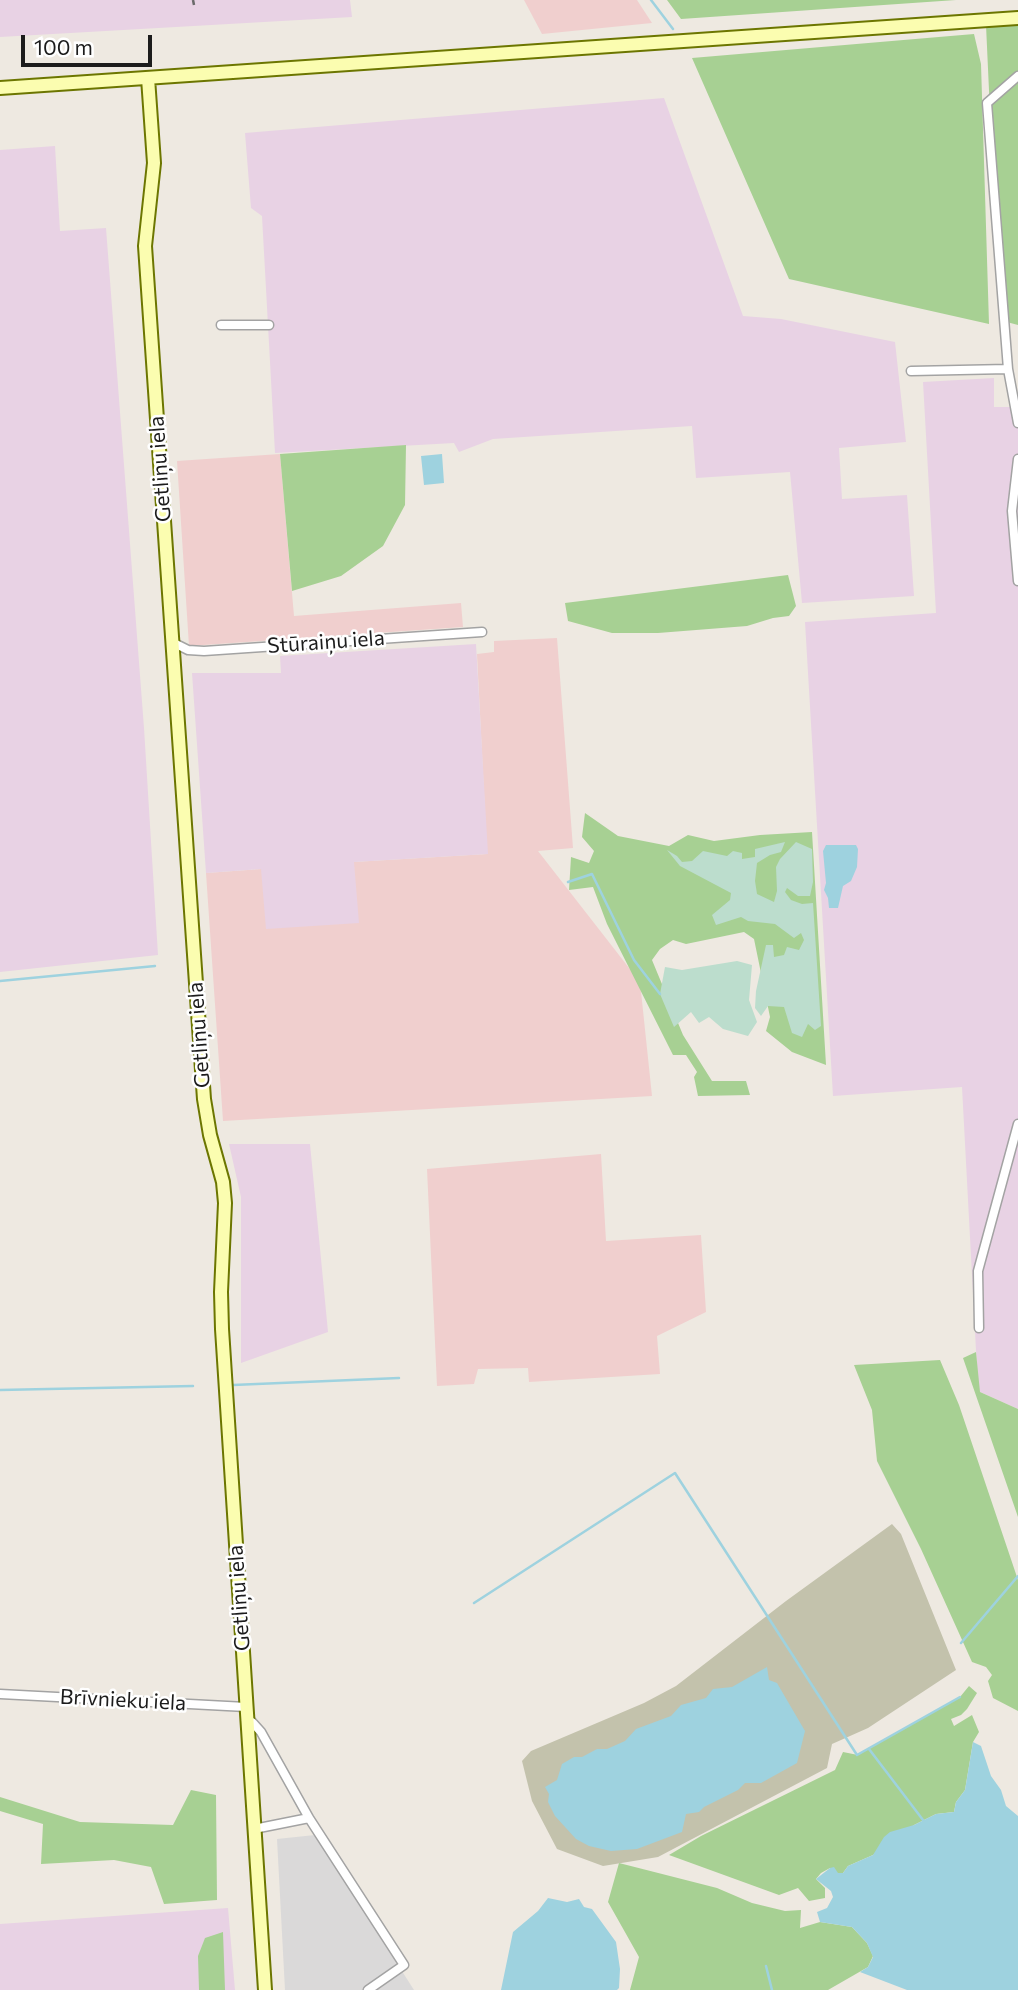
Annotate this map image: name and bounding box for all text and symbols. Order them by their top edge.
scale bar [24,21,156,65]
text: 100 m [34,34,93,59]
street label: Getliņu iela [144,415,176,523]
street label: Stūraiņu iela [266,625,386,659]
street label: Getliņu iela [183,981,215,1089]
street label: Getliņu iela [223,1544,255,1652]
street label: Brīvnieku iela [59,1684,187,1716]

